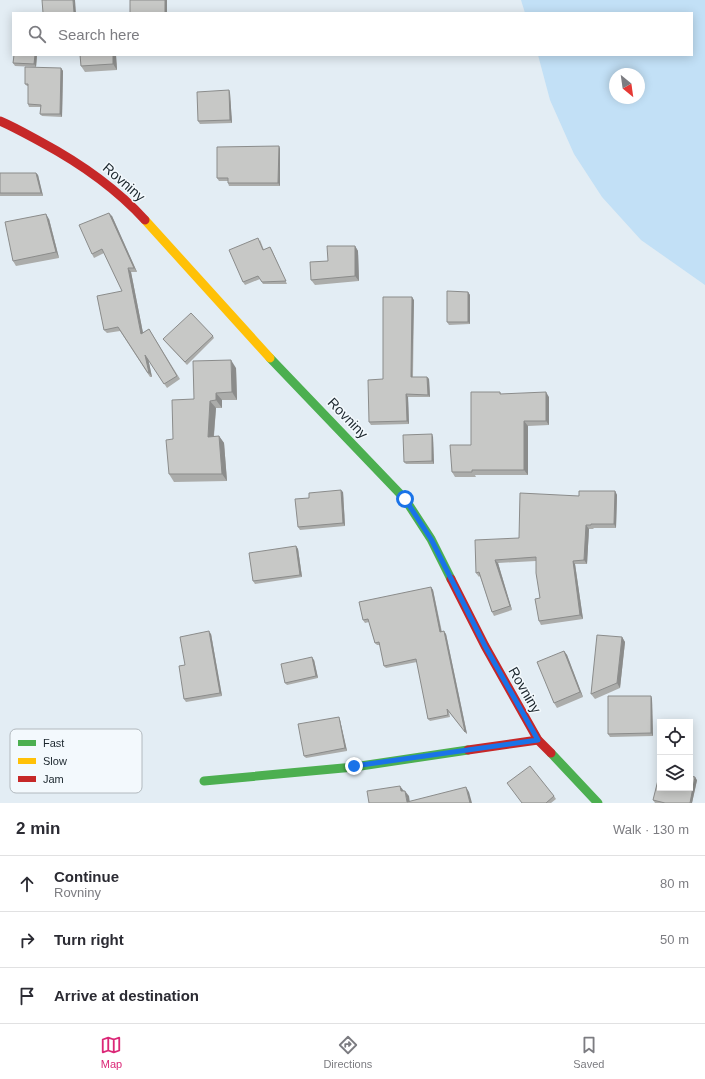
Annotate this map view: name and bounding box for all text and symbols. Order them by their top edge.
search box [12,12,693,56]
icon: search [26,23,48,45]
text: Search here [58,26,140,43]
north arrow [609,68,645,104]
street label: Rovniny [100,159,148,205]
street label: Rovniny [325,394,371,442]
route start [396,490,414,508]
street label: Rovniny [505,664,545,716]
map controls [657,719,693,791]
button: locate [657,719,693,755]
legend [10,729,142,793]
text: Fast [43,737,64,749]
text: Slow [43,755,67,767]
button: layers [657,755,693,791]
route end [345,757,363,775]
text: Jam [43,773,64,785]
text: 2 min [16,819,60,838]
text: Walk · 130 m [613,822,689,837]
text: Continue [54,868,119,885]
icon: ahead [16,873,38,895]
text: 80 m [660,876,689,891]
text: Rovniny [54,885,101,900]
icon: right [16,929,38,951]
text: Turn right [54,931,124,948]
text: 50 m [660,932,689,947]
icon: arrive [16,985,38,1007]
text: Arrive at destination [54,987,199,1004]
tab: Map [100,1034,122,1070]
tab: Directions [323,1034,372,1070]
tab: Saved [573,1034,604,1070]

